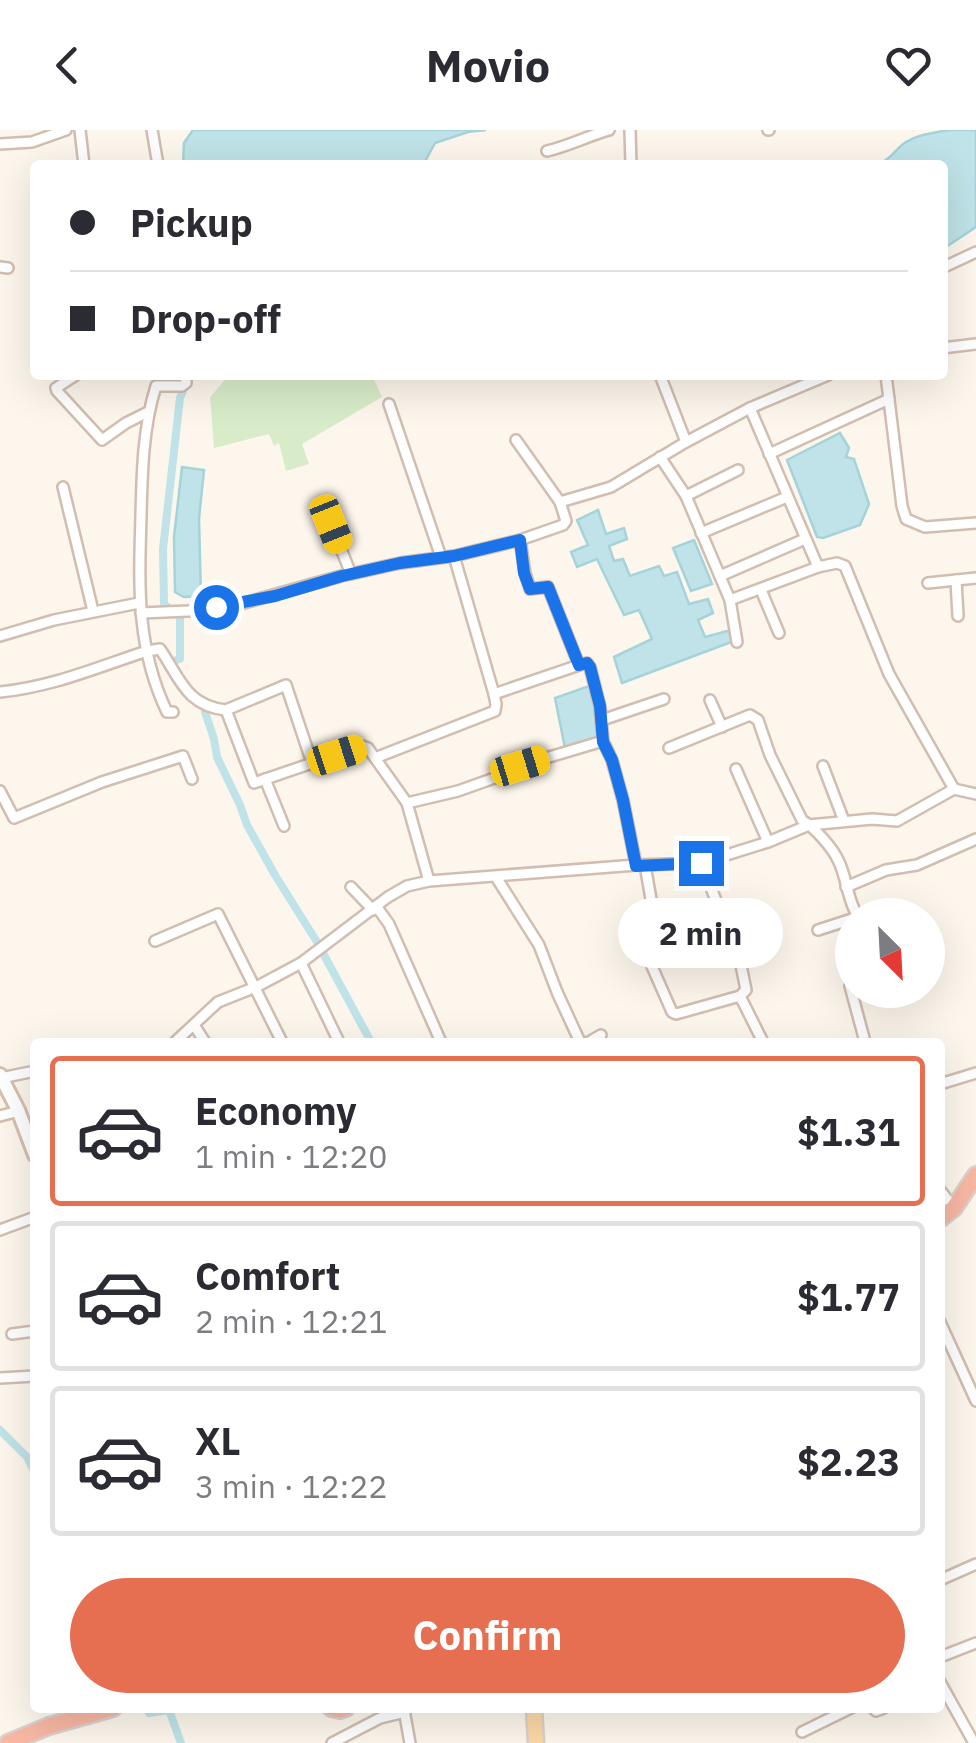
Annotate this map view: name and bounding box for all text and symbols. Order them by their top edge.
text: Movio [426,36,550,94]
icon: back [40,38,95,93]
icon: heart [881,38,936,93]
text: Pickup [130,198,253,247]
text: Drop-off [130,294,281,343]
car [306,491,356,557]
route start [194,585,239,630]
car [304,731,370,779]
car [487,743,553,789]
route end [679,841,724,886]
callout: 2 min [618,898,784,968]
north arrow [835,898,945,1008]
map controls [835,898,945,1008]
text: 2 min [659,912,742,954]
icon: car [75,1086,165,1176]
text: Economy [195,1086,357,1135]
text: $1.31 [797,1107,900,1156]
text: 1 min · 12:20 [195,1135,388,1177]
icon: car [75,1251,165,1341]
text: Comfort [195,1251,340,1300]
text: $1.77 [797,1272,900,1321]
text: 2 min · 12:21 [195,1300,388,1342]
icon: car [75,1416,165,1506]
text: XL [195,1416,241,1465]
text: $2.23 [797,1437,900,1486]
text: 3 min · 12:22 [195,1465,388,1507]
button: Confirm [70,1578,905,1693]

